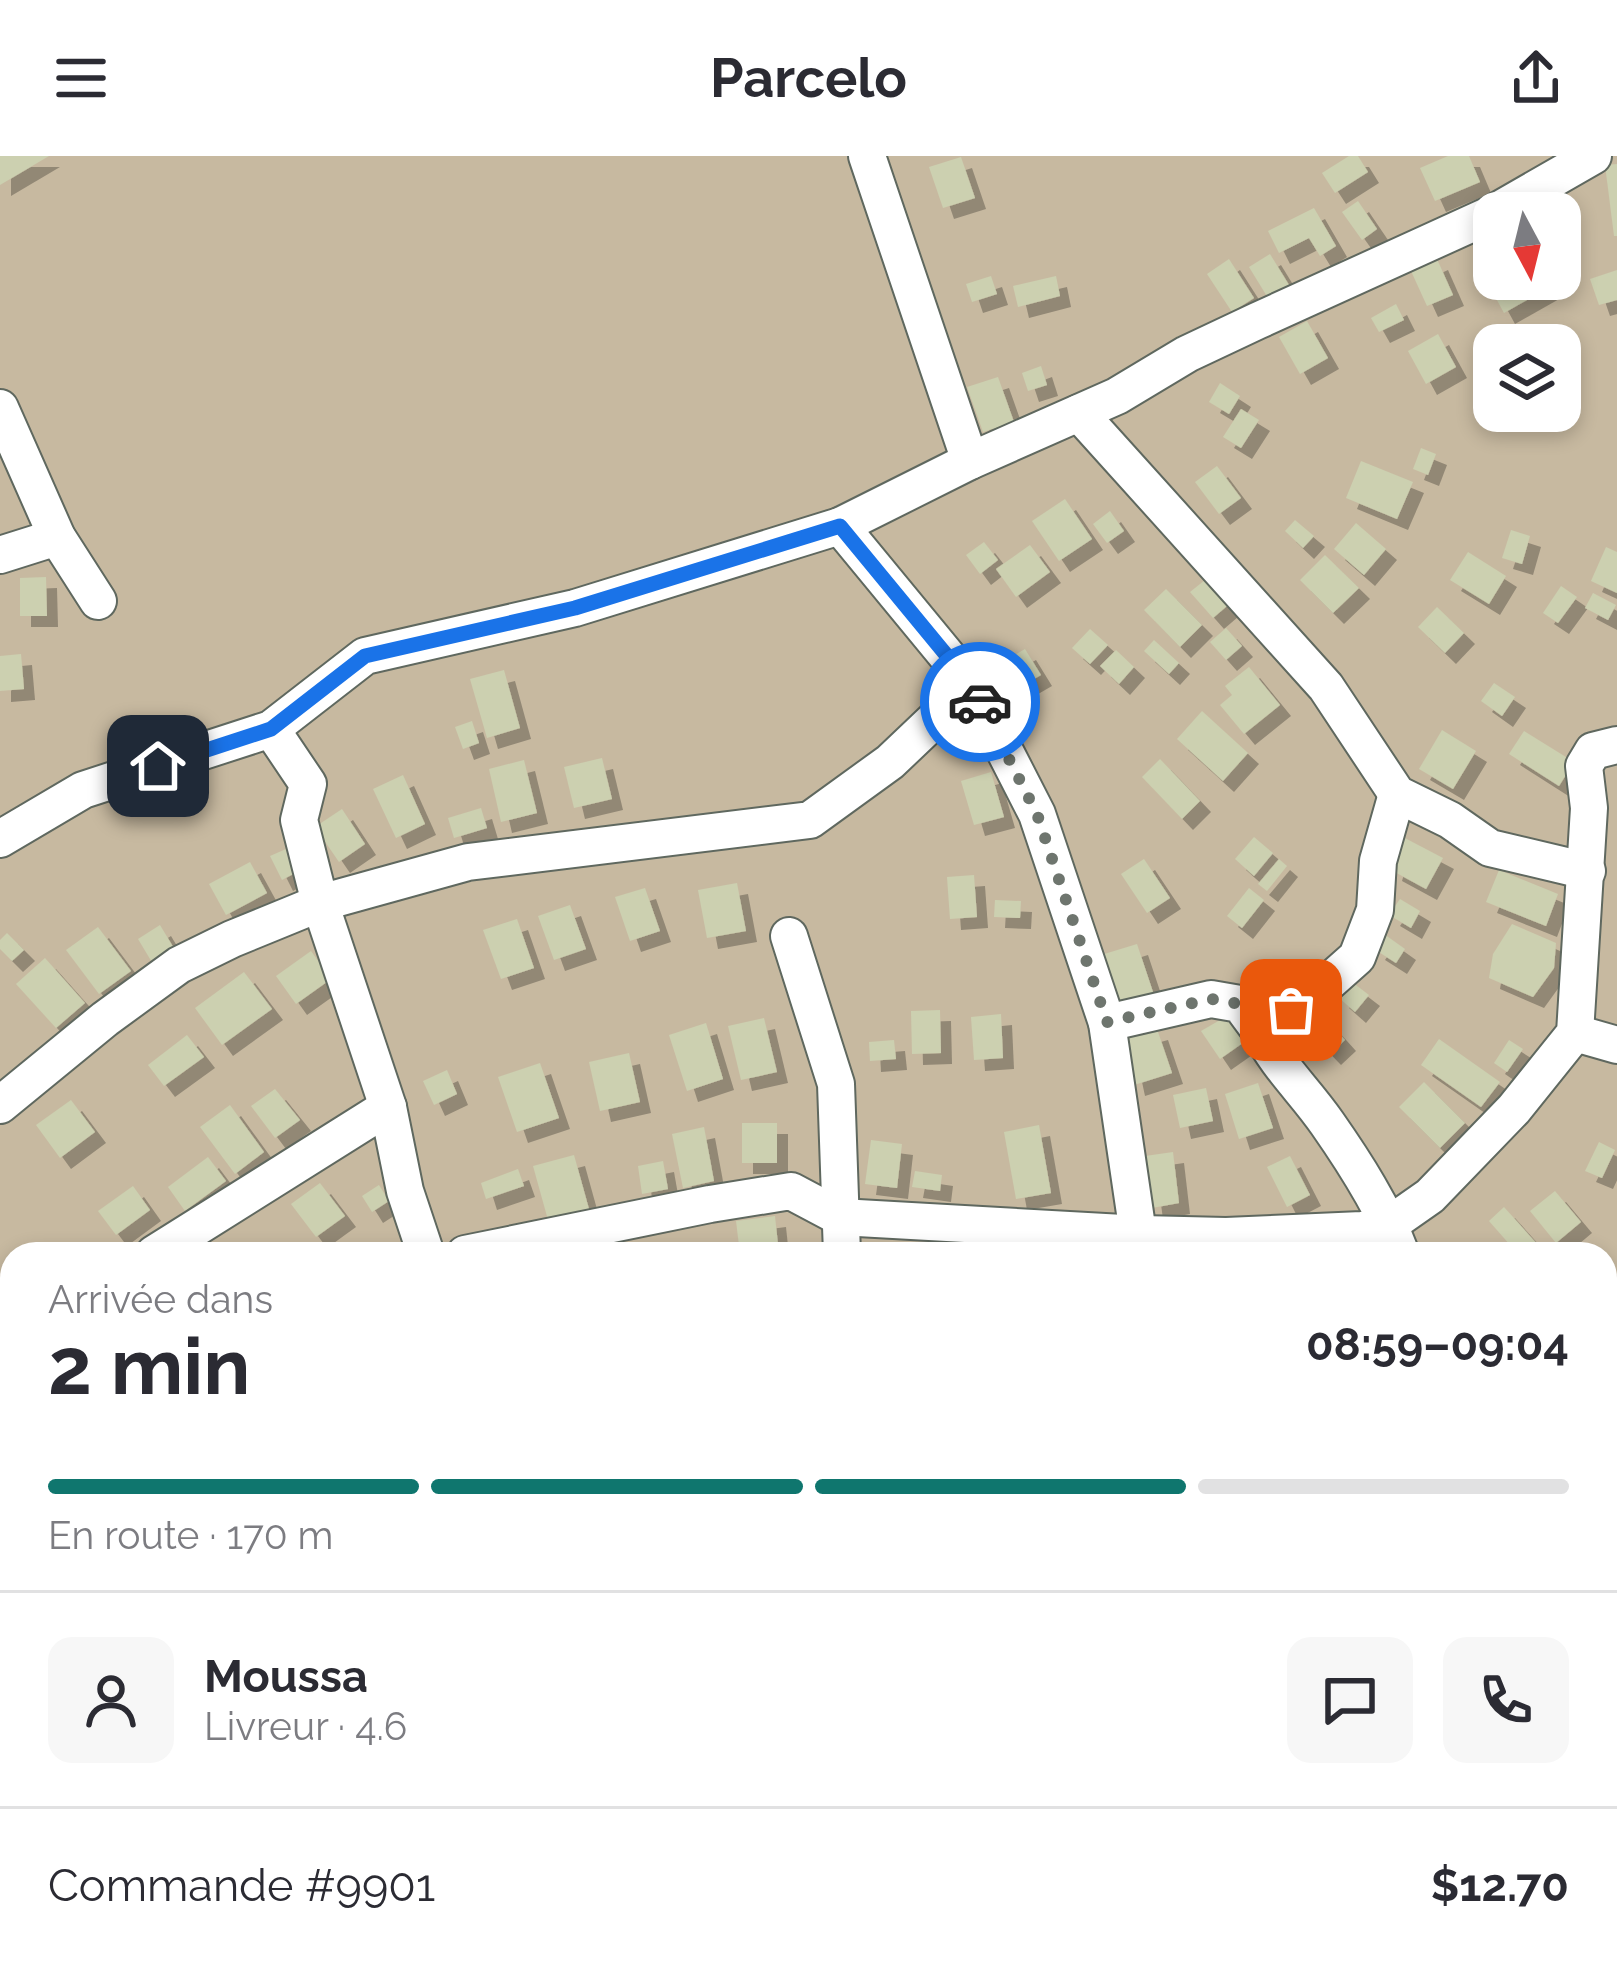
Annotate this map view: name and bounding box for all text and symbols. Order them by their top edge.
icon: menu [48,45,114,111]
icon: share [1503,45,1569,111]
text: Parcelo [710,46,907,110]
north arrow [1473,192,1581,300]
map controls [1473,192,1581,432]
button: layers [1473,324,1581,432]
courier [920,642,1040,762]
icon: car [947,669,1013,735]
pin [107,715,209,817]
icon: home [125,733,191,799]
pin [1240,959,1342,1061]
icon: bag [1258,977,1324,1043]
text: Arrivée dans [48,1276,273,1322]
text: 08:59–09:04 [1306,1318,1569,1371]
text: 2 min [48,1321,250,1412]
text: En route · 170 m [48,1512,333,1558]
button: person [48,1637,174,1763]
button: chat [1287,1637,1413,1763]
button: phone [1443,1637,1569,1763]
text: Moussa [204,1650,368,1703]
text: Livreur · 4.6 [204,1703,407,1749]
text: Commande #9901 [48,1859,435,1912]
text: $12.70 [1431,1859,1569,1912]

